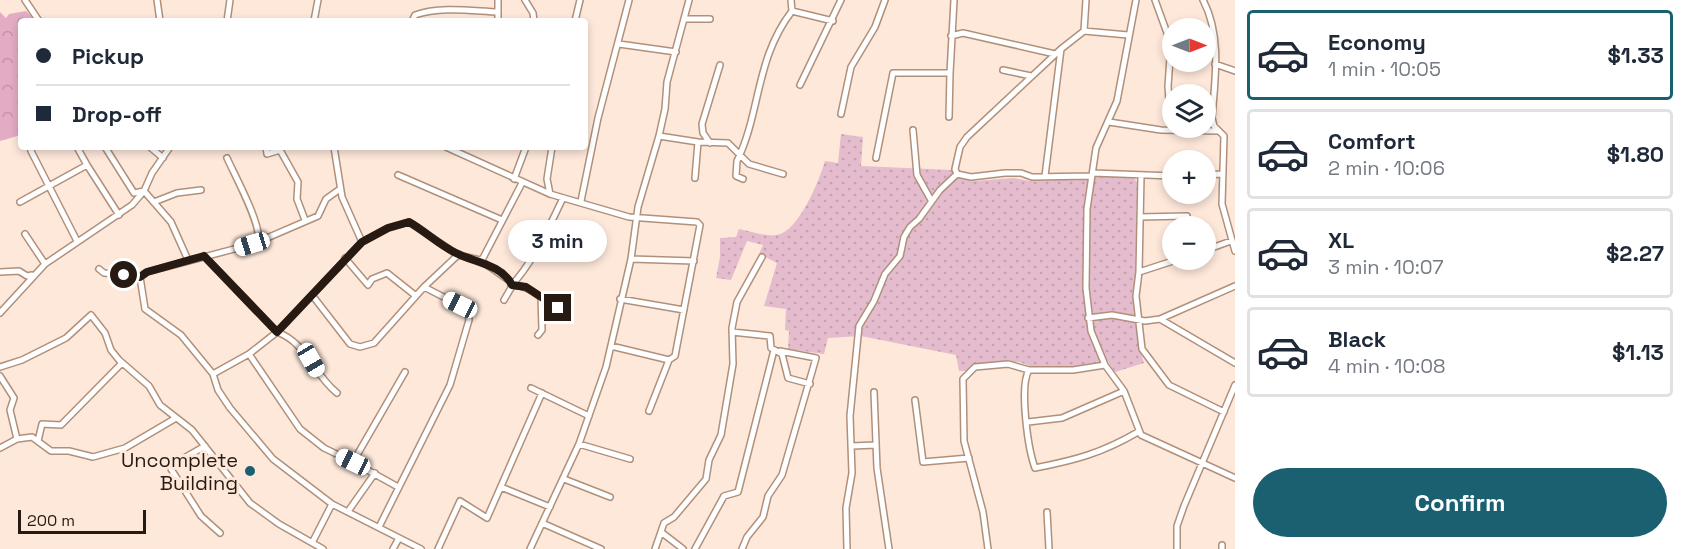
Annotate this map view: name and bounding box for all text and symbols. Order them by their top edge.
north arrow [1162,18,1216,72]
map controls [1162,18,1216,270]
icon: car [1256,28,1310,82]
text: Economy [1328,28,1426,56]
text: $1.33 [1607,41,1664,69]
text: Pickup [72,42,144,70]
text: 1 min · 10:05 [1328,56,1441,82]
button: layers [1162,84,1216,138]
text: Drop-off [72,100,162,128]
icon: car [1256,127,1310,181]
text: Comfort [1328,127,1416,155]
text: $1.80 [1607,140,1664,168]
button: + [1162,150,1216,204]
text: 2 min · 10:06 [1328,155,1445,181]
button: − [1162,216,1216,270]
callout: 3 min [508,221,608,263]
icon: car [1256,226,1310,280]
text: XL [1328,226,1354,254]
text: 3 min [532,228,583,254]
car [232,230,272,258]
text: $2.27 [1606,239,1664,267]
text: 3 min · 10:07 [1328,254,1444,280]
route start [110,261,137,288]
car [440,289,480,321]
route end [544,294,571,321]
icon: car [1256,325,1310,379]
text: Black [1328,325,1386,353]
text: $1.13 [1612,338,1664,366]
car [294,340,328,380]
text: 4 min · 10:08 [1328,353,1446,379]
car [333,446,373,478]
place label: Uncomplete Building [121,447,238,496]
marker: Uncomplete Building [243,464,257,478]
button: Confirm [1253,468,1667,537]
scale bar [18,507,146,534]
text: 200 m [27,510,75,531]

